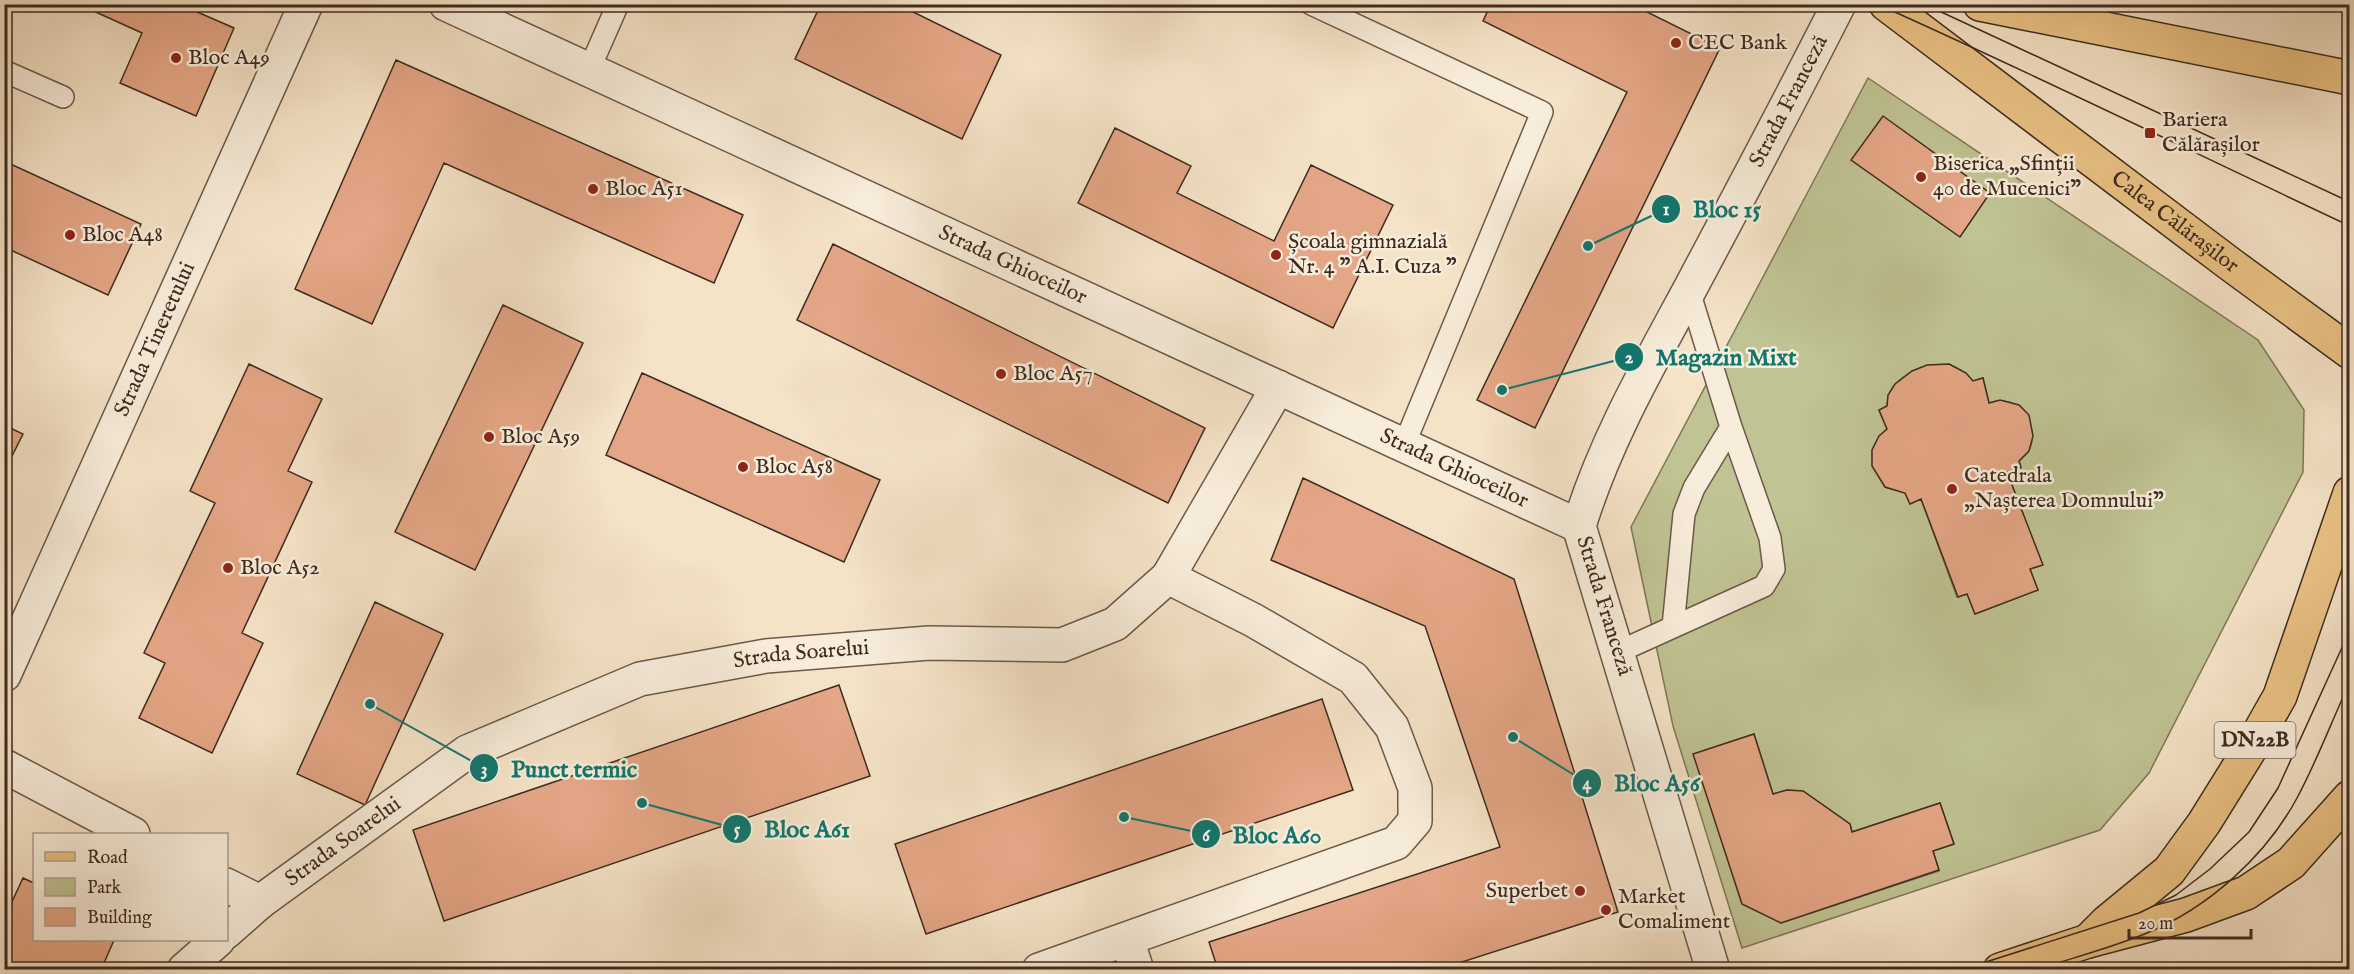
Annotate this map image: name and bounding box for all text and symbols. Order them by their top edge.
place label: CEC Bank [1688,29,1787,57]
street label: Strada Franceză [1743,30,1835,172]
marker: CEC Bank [1669,36,1683,50]
place label: Bloc A49 [188,44,270,72]
marker: Bloc A49 [169,51,183,65]
place label: Bariera Călărașilor [2162,106,2260,159]
marker: Bariera Călărașilor [2143,126,2157,140]
place label: Biserica „Sfinții 40 de Mucenici" [1933,150,2081,203]
street label: Calea Călărașilor [2105,165,2244,280]
marker: Biserica „Sfinții 40 de Mucenici" [1914,170,1928,184]
place label: Bloc A51 [605,175,683,203]
marker: Bloc A51 [586,182,600,196]
callout: Bloc 15 [1651,188,1773,230]
text: Bloc 15 [1693,195,1762,226]
text: 1 [1663,199,1670,222]
street label: Strada Ghioceilor [934,219,1092,311]
place label: Bloc A48 [82,221,163,249]
marker: Bloc A48 [63,228,77,242]
place label: Școala gimnazială Nr. 4 " A.I. Cuza " [1288,228,1457,281]
marker: Școala gimnazială Nr. 4 " A.I. Cuza " [1269,248,1283,262]
street label: Strada Tineretului [108,258,202,421]
callout: Magazin Mixt [1614,336,1808,378]
text: Magazin Mixt [1656,343,1797,374]
text: 2 [1625,347,1634,370]
place label: Bloc A57 [1013,360,1093,388]
marker: Bloc A57 [994,367,1008,381]
street label: Strada Ghioceilor [1375,422,1533,515]
place label: Bloc A59 [501,423,580,451]
marker: Bloc A59 [482,430,496,444]
place label: Bloc A58 [755,453,833,481]
marker: Bloc A58 [736,460,750,474]
place label: Catedrala „Nașterea Domnului" [1964,462,2164,515]
marker: Catedrala „Nașterea Domnului" [1945,482,1959,496]
street label: Strada Franceză [1569,533,1639,680]
place label: Bloc A52 [240,554,320,582]
marker: Bloc A52 [221,561,235,575]
street label: Strada Soarelui [731,634,870,676]
road number: DN22B [2214,722,2296,758]
callout: Punct termic [469,747,649,789]
text: Punct termic [511,755,637,786]
text: 3 [481,759,487,782]
callout: Bloc A56 [1572,762,1712,804]
text: Bloc A56 [1614,769,1701,800]
text: 4 [1583,773,1593,796]
street label: Strada Soarelui [280,790,407,893]
callout: Bloc A61 [722,808,862,850]
callout: Bloc A60 [1191,813,1334,855]
text: Bloc A61 [764,815,850,846]
text: 5 [734,819,741,842]
text: Bloc A60 [1233,821,1321,852]
text: 6 [1202,825,1211,848]
legend [33,833,228,941]
text: Road [87,847,128,870]
text: Park [87,877,122,900]
place label: Superbet [1486,877,1568,905]
place label: Market Comaliment [1618,883,1731,936]
marker: Superbet [1573,884,1587,898]
scale bar [2129,902,2250,940]
marker: Market Comaliment [1599,903,1613,917]
text: Building [87,907,152,930]
text: 20 m [2138,913,2173,936]

